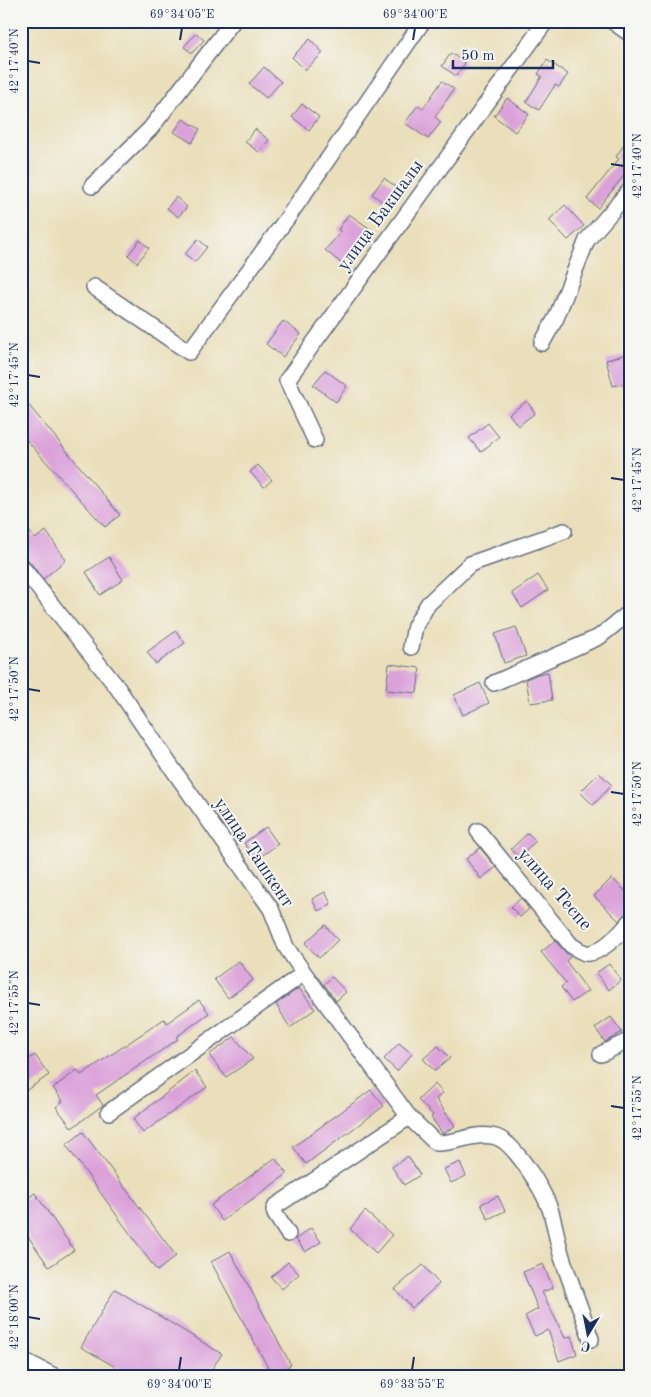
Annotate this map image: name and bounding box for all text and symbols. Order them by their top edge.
text: 69°34'05"E [150,8,214,21]
text: 69°34'00"E [383,9,447,21]
text: 42°17'40"N [9,28,21,94]
scale bar [453,38,554,70]
text: 50 m [461,49,495,64]
text: 42°17'40"N [632,133,644,199]
street label: улица Бакшалы [334,157,428,275]
text: 42°17'45"N [8,342,21,408]
text: 42°17'45"N [631,447,644,513]
text: 42°17'50"N [8,656,21,722]
text: 42°17'50"N [631,761,644,827]
street label: улица Ташкент [209,795,297,911]
street label: улица Теспе [513,845,595,935]
text: 42°17'55"N [8,970,21,1036]
text: 42°17'55"N [631,1075,644,1141]
text: 42°18'00"N [9,1284,21,1350]
north arrow [564,1310,614,1360]
text: С [580,1338,592,1354]
text: 69°33'55"E [380,1378,444,1391]
text: 69°34'00"E [147,1379,211,1391]

